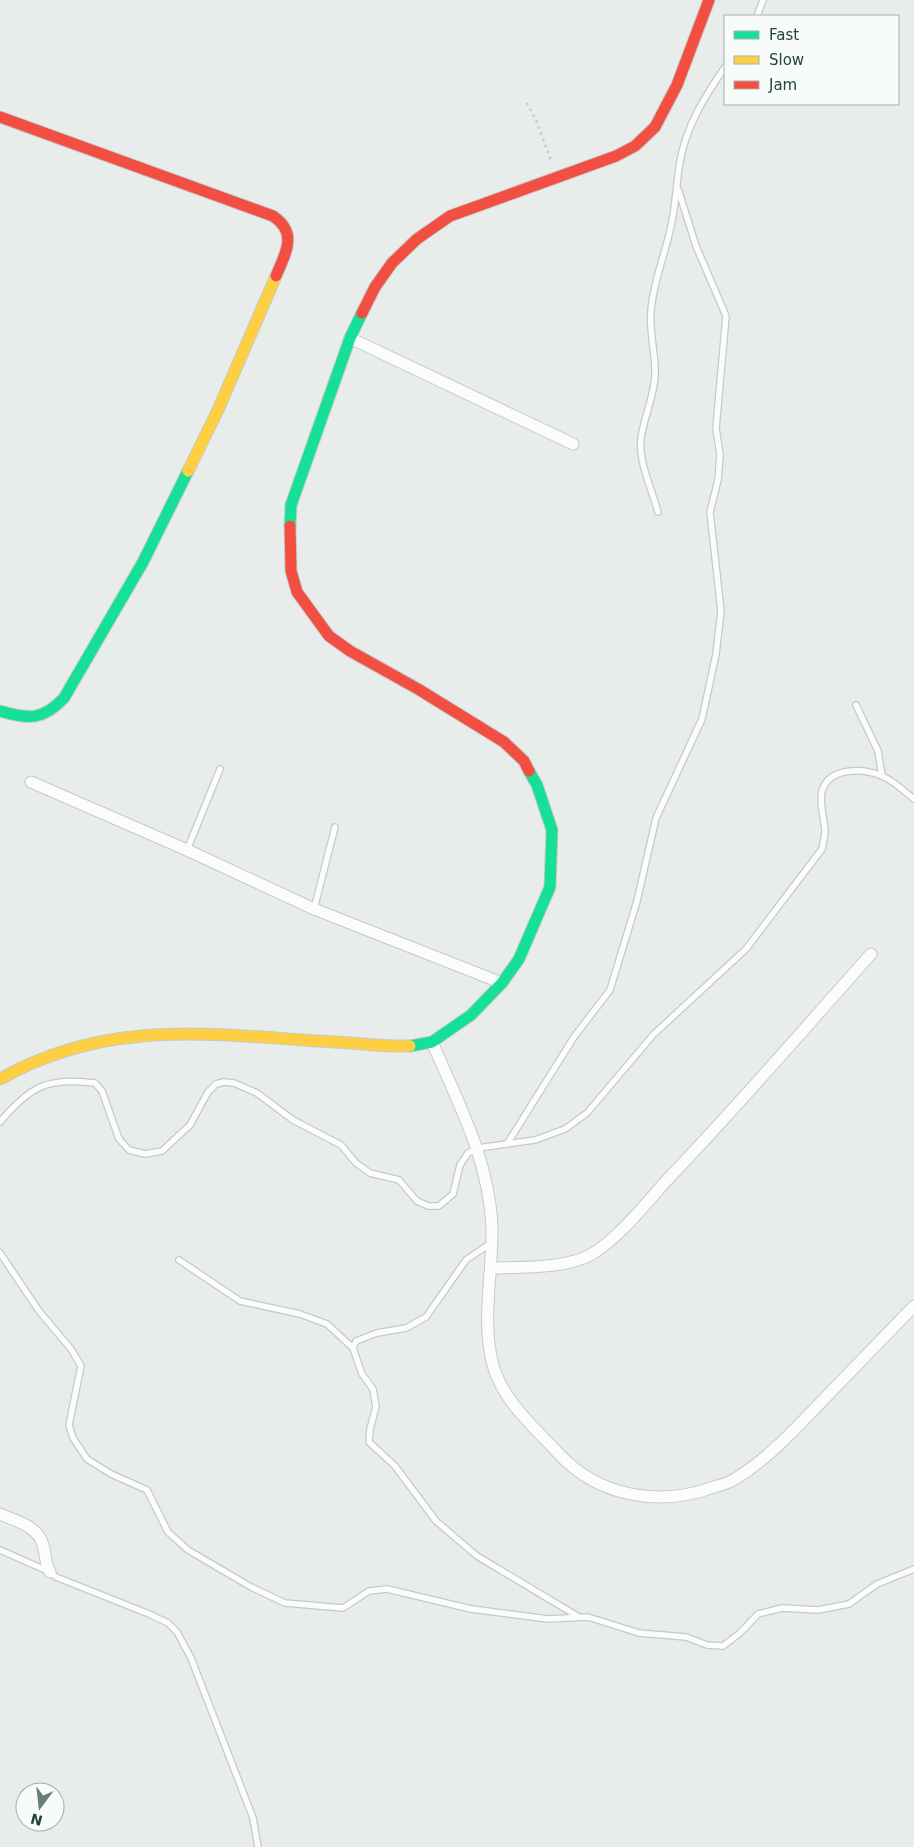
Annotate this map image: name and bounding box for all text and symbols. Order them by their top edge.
legend [724,15,899,105]
text: Fast [769,26,799,44]
text: Slow [769,51,804,69]
text: Jam [768,76,797,94]
north arrow [15,1782,65,1832]
text: N [29,1810,44,1829]

